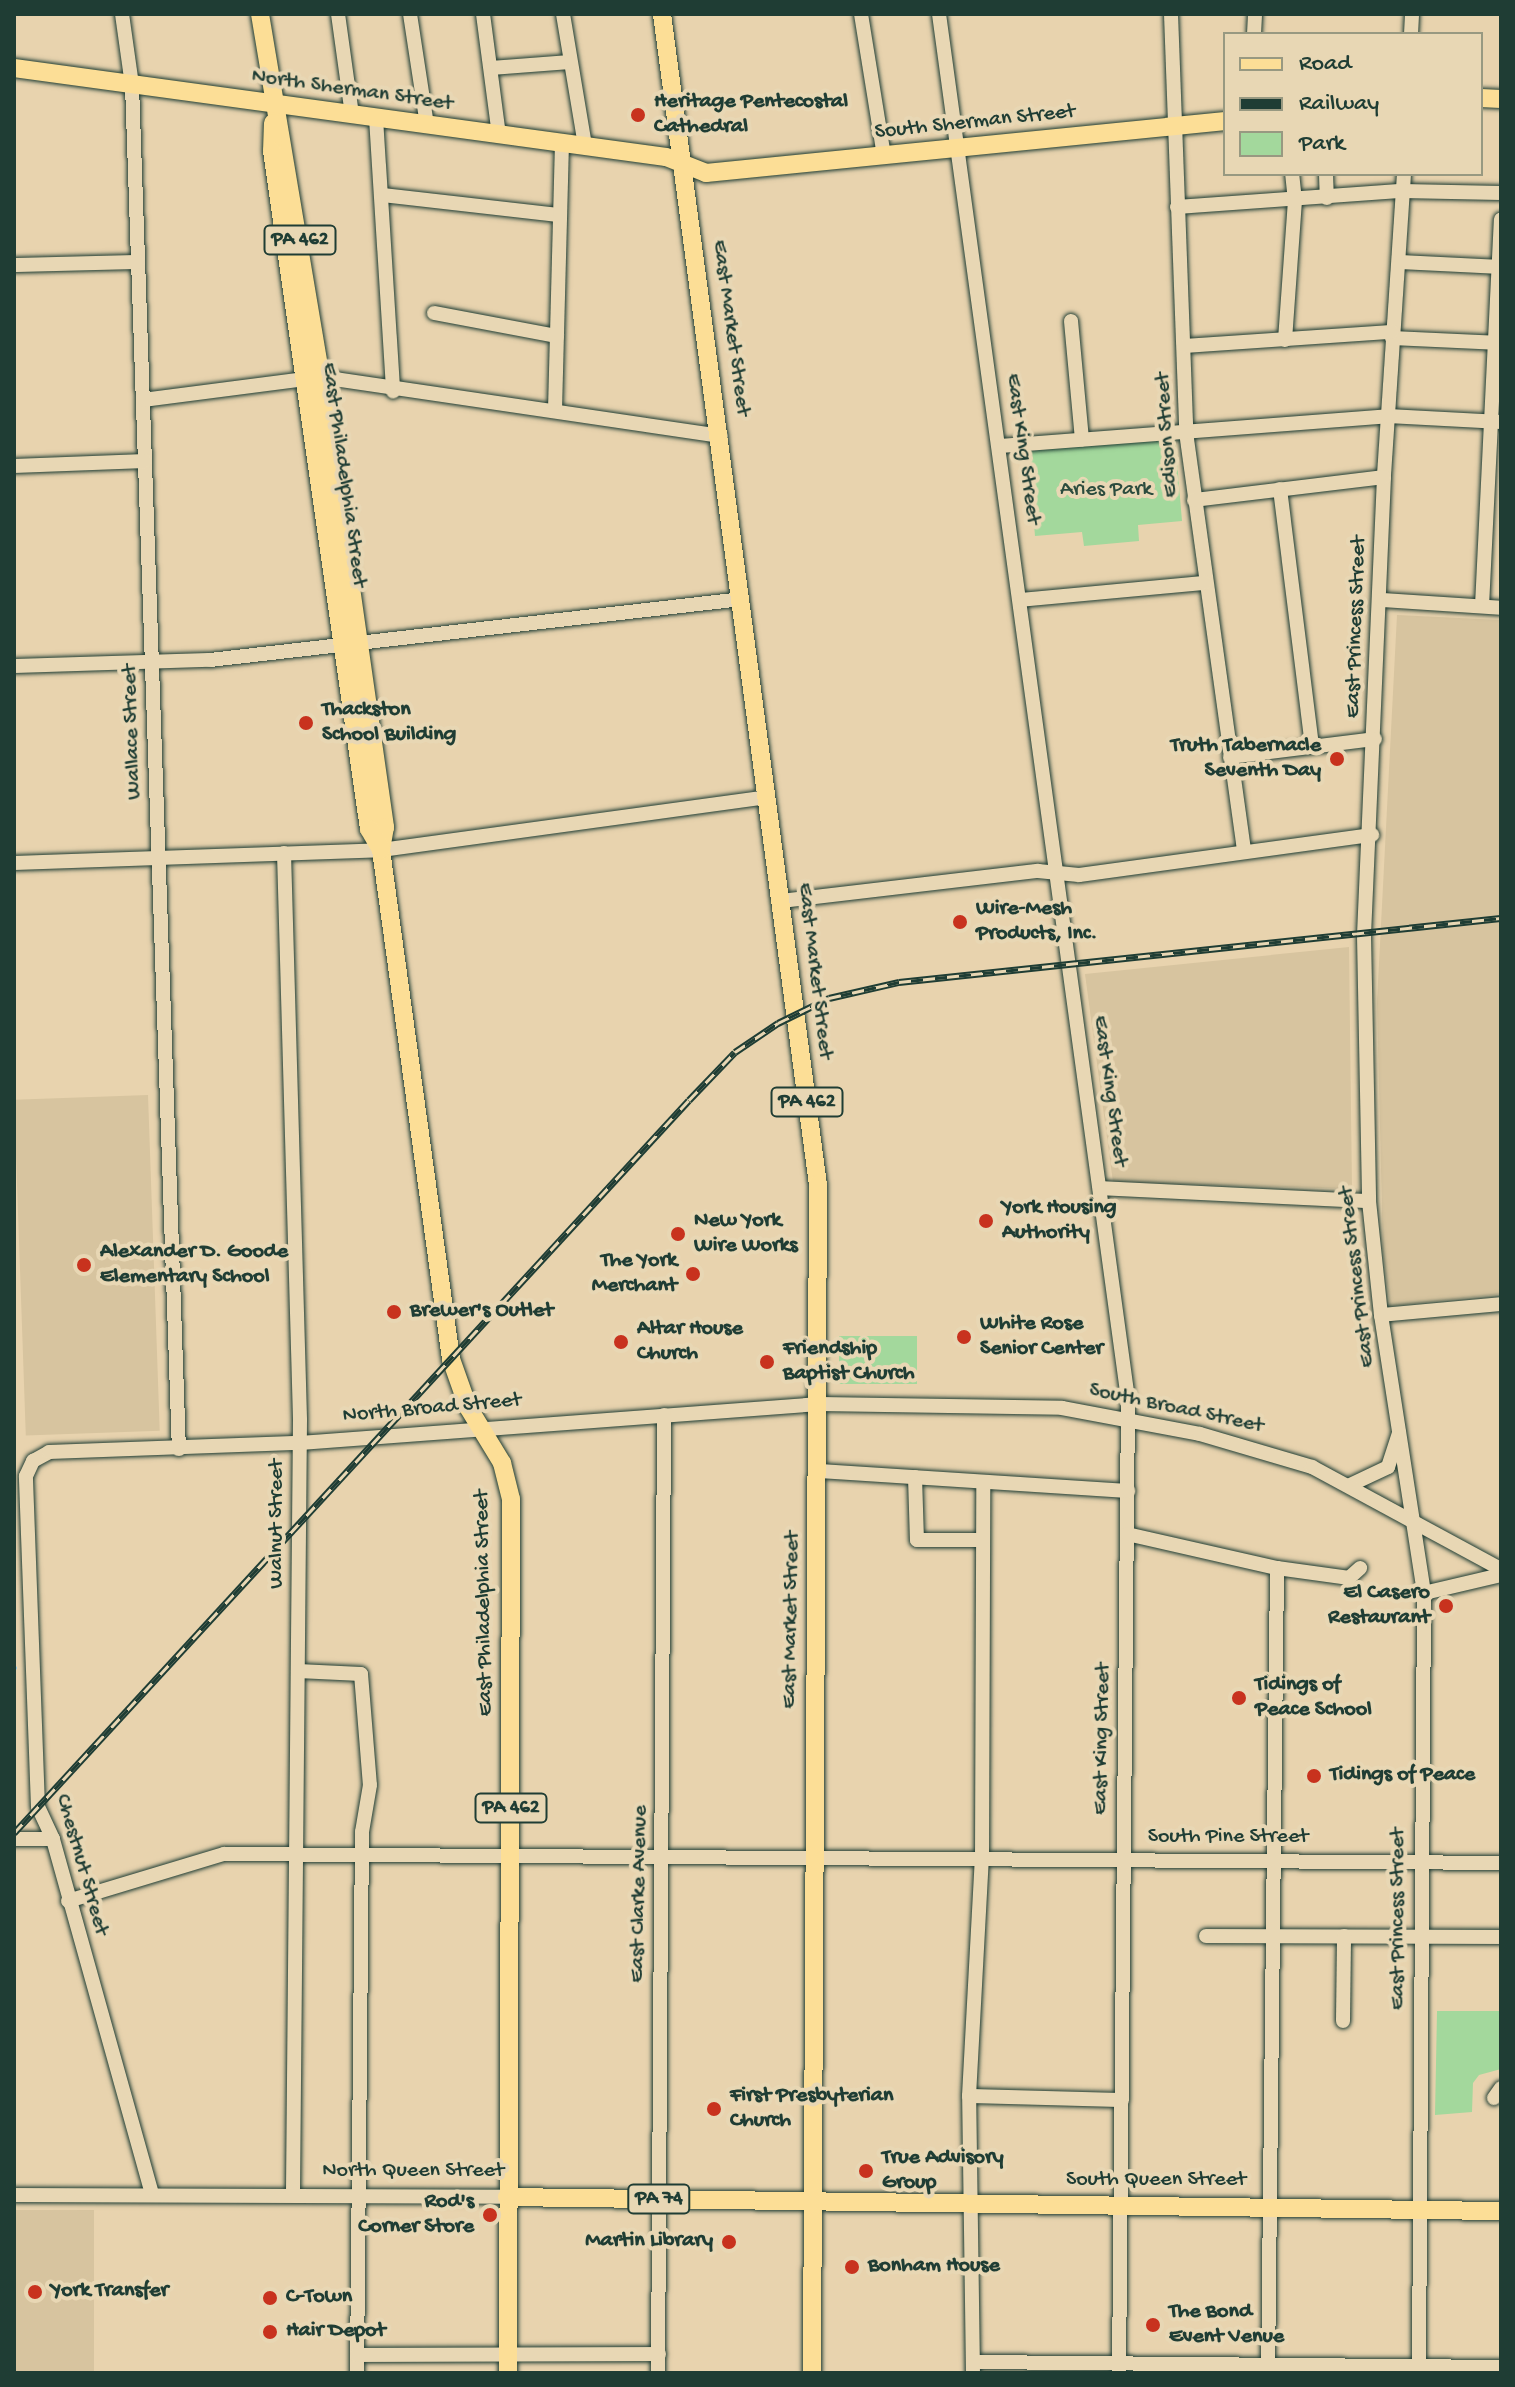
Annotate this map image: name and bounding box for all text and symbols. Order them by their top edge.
legend [1223,32,1483,176]
text: Road [1299,50,1351,79]
street label: North Sherman Street [250,64,454,118]
place label: Heritage Pentecostal Cathedral [654,89,848,140]
text: Railway [1299,90,1379,119]
street label: South Sherman Street [874,99,1076,147]
marker: Heritage Pentecostal Cathedral [629,106,647,124]
text: Park [1299,130,1345,159]
road number: PA 462 [262,224,338,256]
street label: East Market Street [705,238,755,418]
street label: East Philadelphia Street [314,361,372,589]
street label: East King Street [998,372,1046,526]
street label: Edison Street [1150,372,1186,498]
park label: Aries Park [1060,478,1152,504]
street label: East Princess Street [1341,535,1373,719]
street label: Wallace Street [117,664,149,800]
place label: Thackston School Building [322,697,456,748]
marker: Thackston School Building [297,714,315,732]
place label: Truth Tabernacle Seventh Day [1171,733,1321,784]
marker: Truth Tabernacle Seventh Day [1328,750,1346,768]
street label: East Market Street [790,881,838,1061]
place label: Wire-Mesh Products, Inc. [976,896,1097,948]
marker: Wire-Mesh Products, Inc. [951,913,969,931]
street label: East King Street [1085,1014,1133,1168]
road number: PA 462 [769,1086,845,1118]
street label: East Princess Street [1334,1185,1382,1369]
place label: York Housing Authority [1002,1195,1117,1246]
place label: New York Wire Works [694,1208,798,1260]
marker: York Housing Authority [977,1212,995,1230]
marker: New York Wire Works [669,1225,687,1243]
place label: Alexander D. Goode Elementary School [100,1239,288,1290]
place label: The York Merchant [592,1248,677,1300]
marker: Alexander D. Goode Elementary School [75,1256,93,1274]
marker: The York Merchant [684,1265,702,1283]
place label: Brewer's Outlet [410,1299,553,1325]
marker: Brewer's Outlet [385,1303,403,1321]
place label: White Rose Senior Center [980,1311,1103,1362]
place label: Altar House Church [637,1316,743,1368]
marker: White Rose Senior Center [955,1328,973,1346]
marker: Altar House Church [612,1333,630,1351]
place label: Friendship Baptist Church [783,1336,914,1388]
marker: Friendship Baptist Church [758,1353,776,1371]
street label: South Broad Street [1087,1378,1265,1440]
street label: North Broad Street [342,1388,522,1430]
street label: Walnut Street [265,1459,291,1589]
street label: East Philadelphia Street [470,1489,500,1717]
street label: East Market Street [777,1531,807,1709]
place label: El Casero Restaurant [1328,1580,1430,1632]
marker: El Casero Restaurant [1437,1597,1455,1615]
street label: East King Street [1088,1663,1118,1815]
place label: Tidings of Peace School [1255,1672,1372,1724]
marker: Tidings of Peace School [1230,1689,1248,1707]
place label: Tidings of Peace [1330,1763,1475,1789]
marker: Tidings of Peace [1305,1767,1323,1785]
street label: Chestnut Street [48,1791,114,1939]
road number: PA 462 [473,1792,549,1824]
street label: East Clarke Avenue [625,1805,655,1983]
street label: South Pine Street [1148,1825,1308,1851]
street label: East Princess Street [1386,1828,1412,2010]
place label: First Presbyterian Church [730,2083,893,2134]
marker: First Presbyterian Church [705,2100,723,2118]
place label: True Advisory Group [882,2145,1004,2196]
street label: North Queen Street [322,2159,504,2185]
marker: True Advisory Group [857,2162,875,2180]
street label: South Queen Street [1066,2168,1246,2194]
road number: PA 74 [627,2183,691,2215]
place label: Rod's Corner Store [358,2189,474,2240]
marker: Rod's Corner Store [481,2206,499,2224]
place label: Martin Library [585,2229,713,2255]
marker: Martin Library [720,2233,738,2251]
place label: Bonham House [868,2254,1000,2280]
marker: Bonham House [843,2258,861,2276]
place label: York Transfer [51,2279,168,2305]
marker: York Transfer [26,2283,44,2301]
place label: C-Town [286,2285,352,2311]
marker: C-Town [261,2289,279,2307]
place label: The Bond Event Venue [1169,2299,1284,2350]
marker: The Bond Event Venue [1144,2316,1162,2334]
place label: Hair Depot [286,2319,385,2345]
marker: Hair Depot [261,2323,279,2341]

